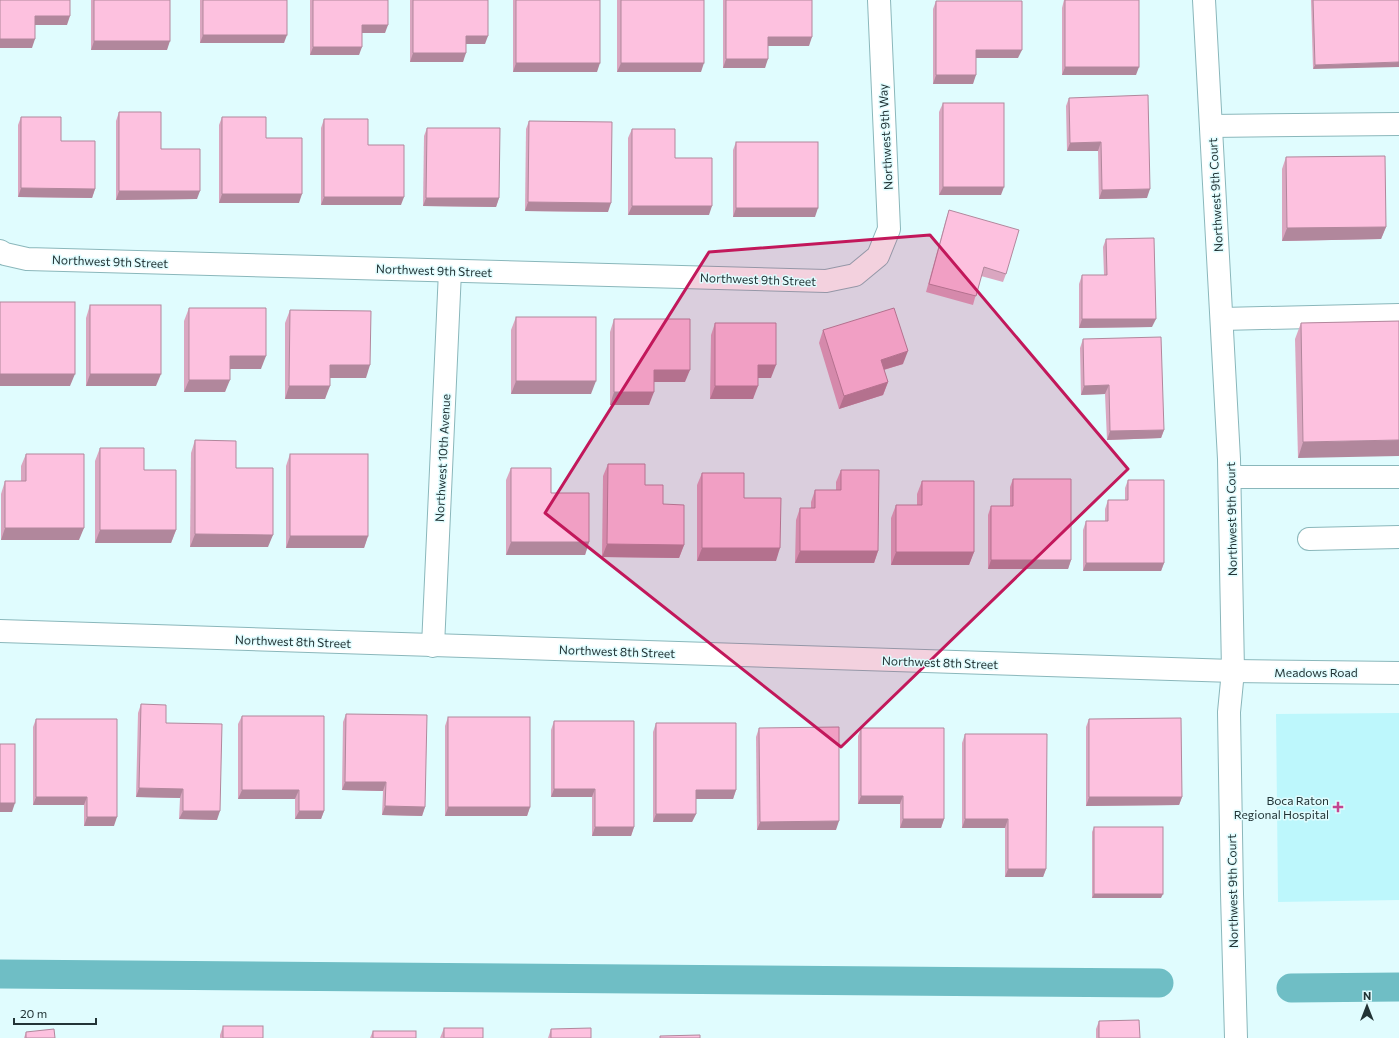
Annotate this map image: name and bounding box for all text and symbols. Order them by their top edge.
street label: Northwest 9th Way [875,84,895,190]
street label: Northwest 9th Court [1205,138,1225,252]
street label: Northwest 9th Street [52,252,168,270]
street label: Northwest 9th Street [376,261,492,279]
street label: Northwest 9th Street [700,270,816,288]
street label: Northwest 10th Avenue [432,394,452,522]
street label: Northwest 9th Court [1223,462,1239,576]
street label: Northwest 8th Street [235,632,351,650]
street label: Northwest 8th Street [559,642,675,660]
street label: Northwest 8th Street [882,653,998,671]
street label: Meadows Road [1274,665,1358,679]
place label: Boca Raton Regional Hospital [1234,793,1329,821]
marker: Boca Raton Regional Hospital [1332,801,1344,813]
street label: Northwest 9th Court [1224,834,1240,948]
north arrow [1347,986,1387,1026]
text: N [1363,989,1371,1002]
scale bar [14,1000,96,1026]
text: 20 m [20,1006,47,1020]

